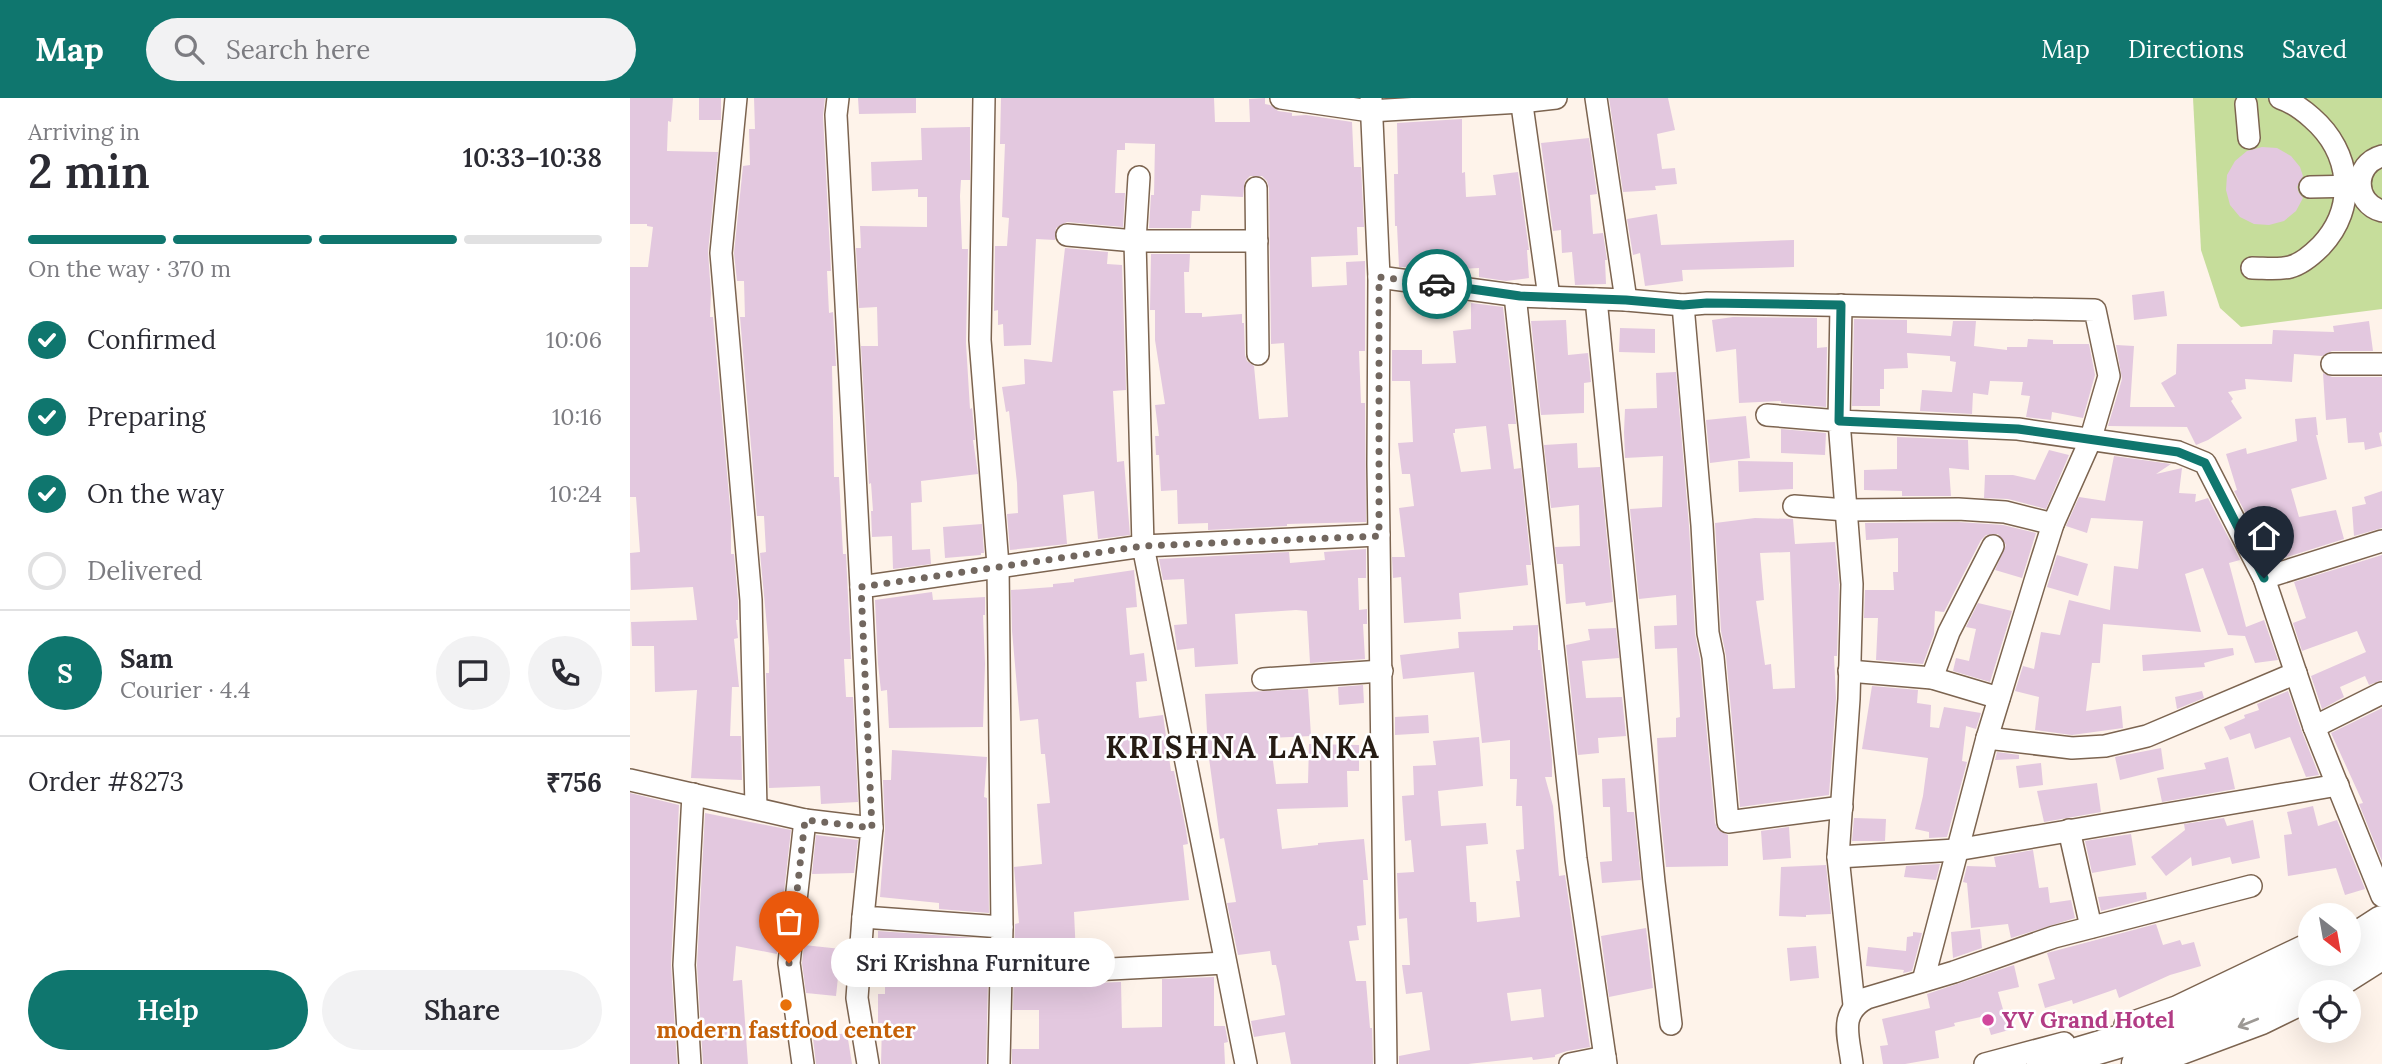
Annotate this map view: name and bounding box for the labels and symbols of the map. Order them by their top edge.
courier [1402,249,1472,319]
pin [2234,506,2294,578]
district label: KRISHNA LANKA [1105,728,1381,766]
pin [759,891,819,963]
north arrow [2298,903,2361,966]
callout: Sri Krishna Furniture [831,938,1115,988]
marker: modern fastfood center [778,997,794,1013]
place label: YV Grand Hotel [2002,1005,2175,1034]
marker: YV Grand Hotel [1980,1012,1996,1028]
place label: modern fastfood center [656,1015,916,1044]
one-way arrow [2238,1017,2260,1030]

